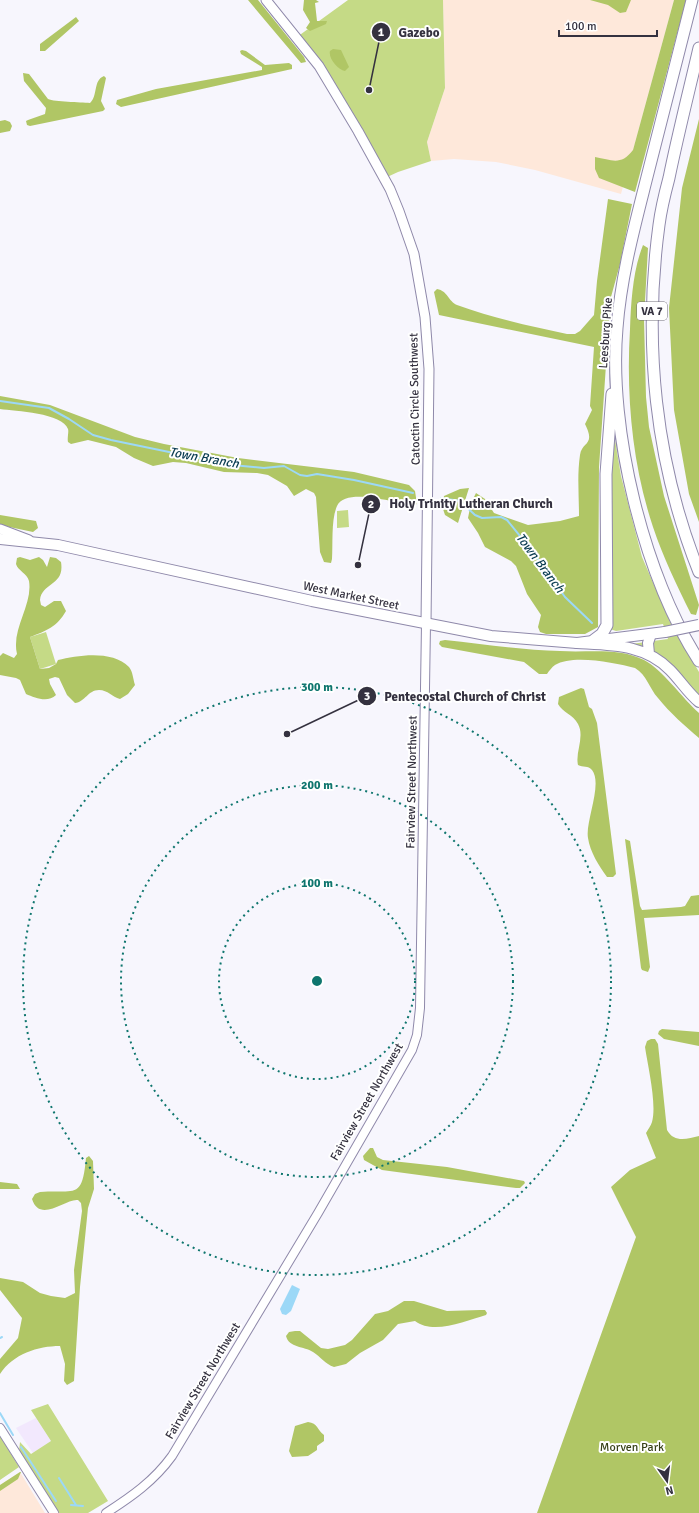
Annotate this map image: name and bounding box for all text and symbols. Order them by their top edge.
scale bar [559,12,657,38]
callout: Gazebo [371,19,448,44]
text: 100 m [565,19,597,34]
text: 1 [378,25,385,40]
text: Gazebo [398,25,440,41]
street label: Leesburg Pike [596,297,616,369]
road number: VA 7 [637,302,667,320]
street label: Catoctin Circle Southwest [406,333,424,465]
water label: Town Branch [168,444,241,472]
callout: Holy Trinity Lutheran Church [361,491,560,516]
text: Holy Trinity Lutheran Church [389,496,553,512]
text: 2 [368,497,374,512]
water label: Town Branch [512,530,568,597]
street label: West Market Street [302,578,400,614]
text: 300 m [301,680,333,695]
callout: Pentecostal Church of Christ [357,684,554,709]
text: 3 [364,689,370,704]
text: Pentecostal Church of Christ [384,689,546,705]
street label: Fairview Street Northwest [403,715,421,849]
text: 200 m [301,778,333,793]
text: 100 m [301,876,333,891]
centre of rings [310,974,324,988]
street label: Fairview Street Northwest [327,1041,407,1163]
street label: Fairview Street Northwest [162,1320,244,1442]
park label: Morven Park [600,1440,664,1455]
north arrow [647,1461,687,1501]
text: N [664,1483,675,1497]

